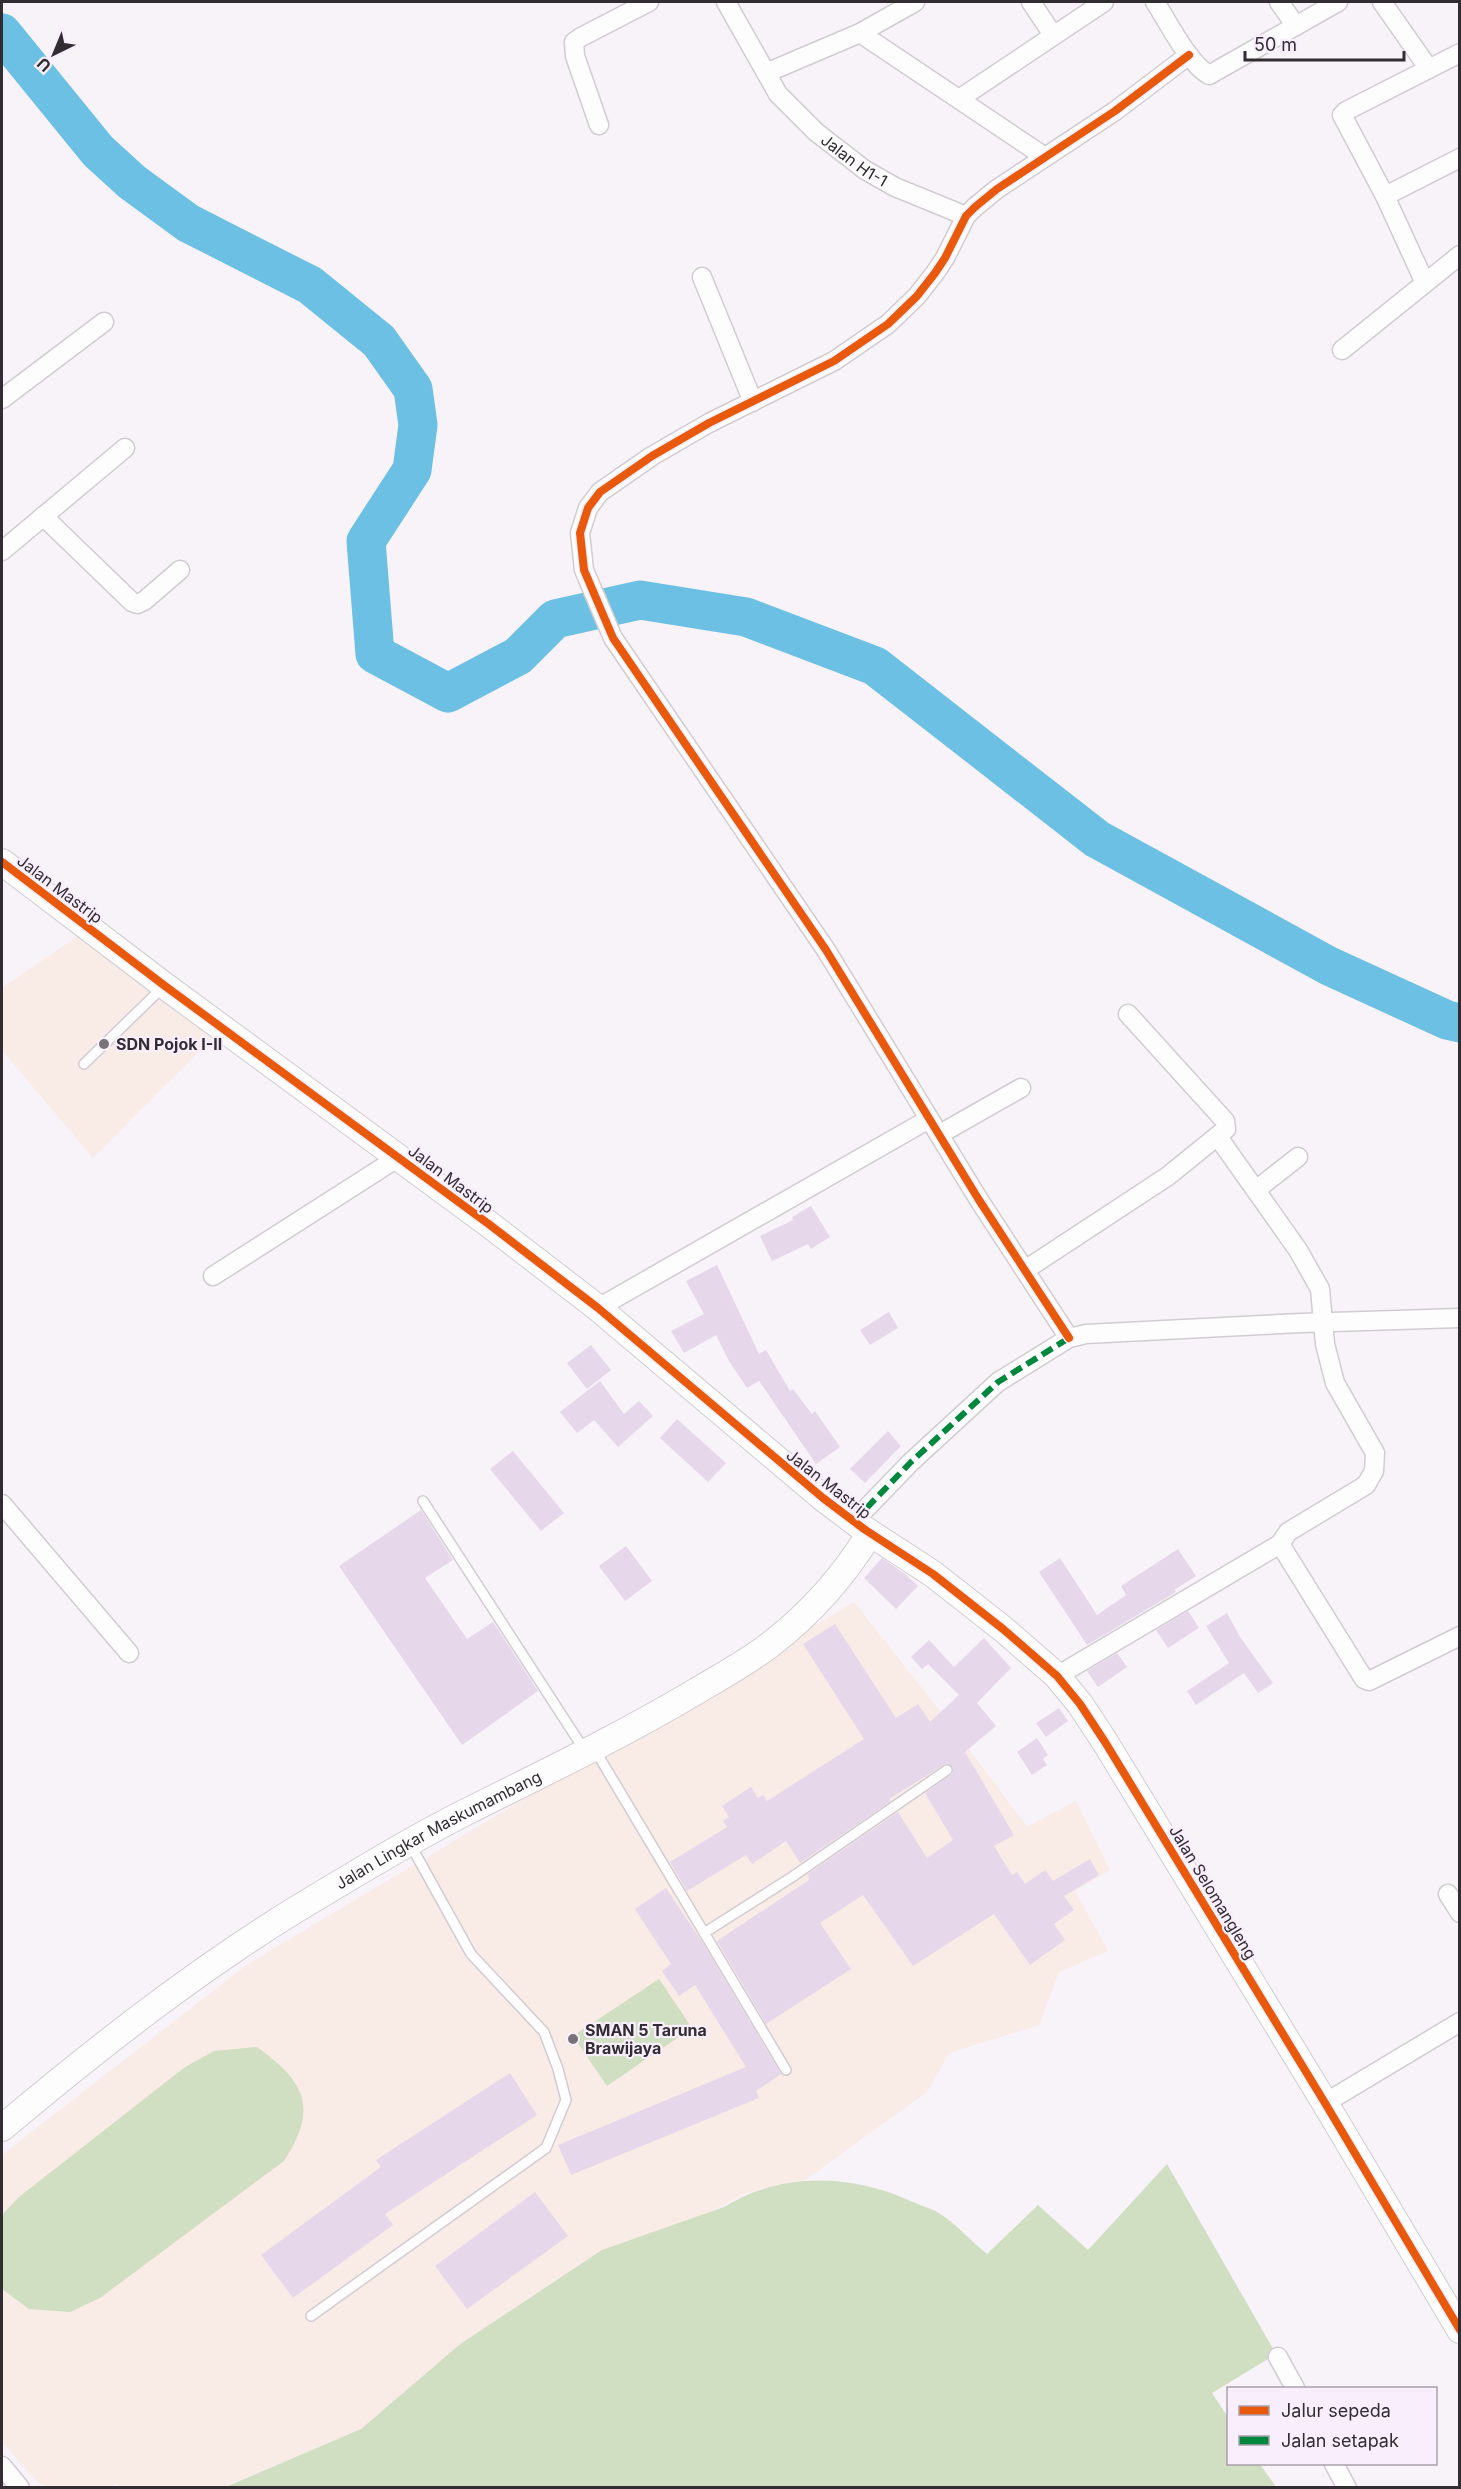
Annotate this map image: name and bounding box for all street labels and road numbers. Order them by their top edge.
street label: Jalan H1-1 [817,130,891,191]
street label: Jalan Mastrip [13,850,107,928]
street label: Jalan Mastrip [404,1140,498,1218]
street label: Jalan Mastrip [783,1445,875,1523]
street label: Jalan Lingkar Maskumambang [332,1766,544,1893]
street label: Jalan Selomangleng [1165,1821,1261,1963]

